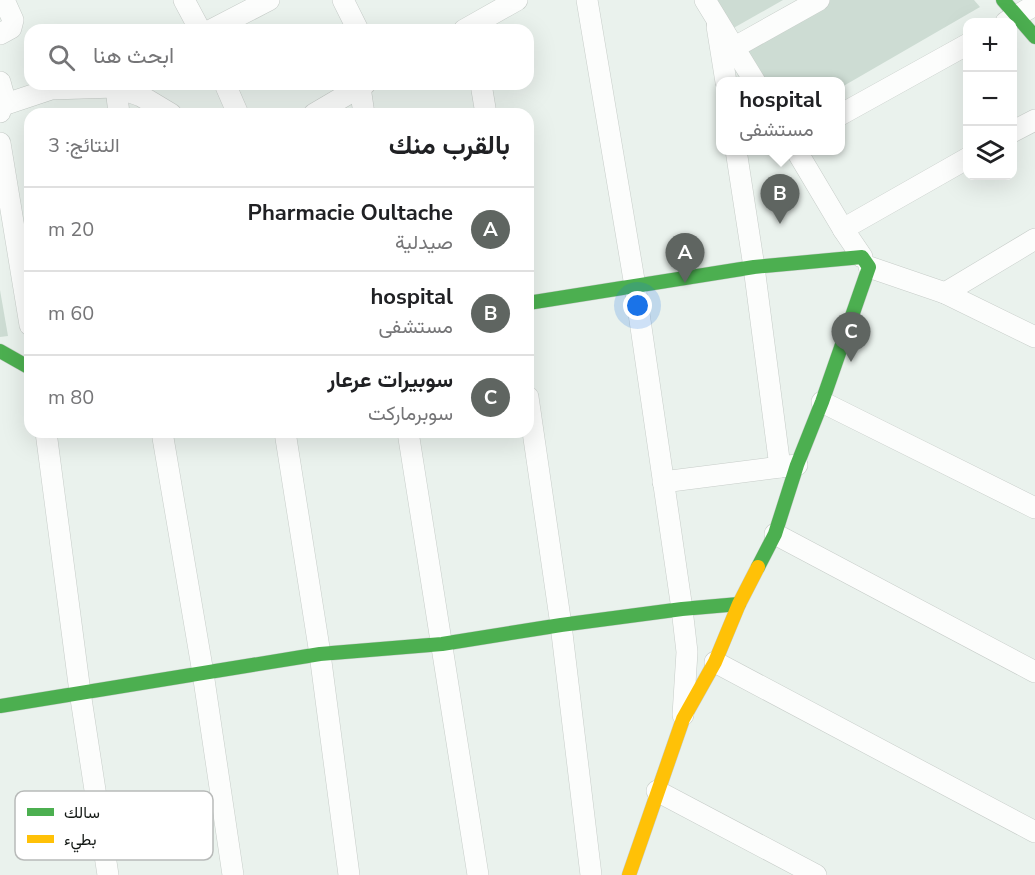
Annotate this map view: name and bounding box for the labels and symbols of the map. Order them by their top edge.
pin: B [760,174,800,224]
pin: A [666,234,704,283]
your location [623,291,652,320]
pin: C [832,312,870,362]
legend [15,791,213,860]
text: سالك [64,802,100,824]
text: بطيء [64,829,96,853]

